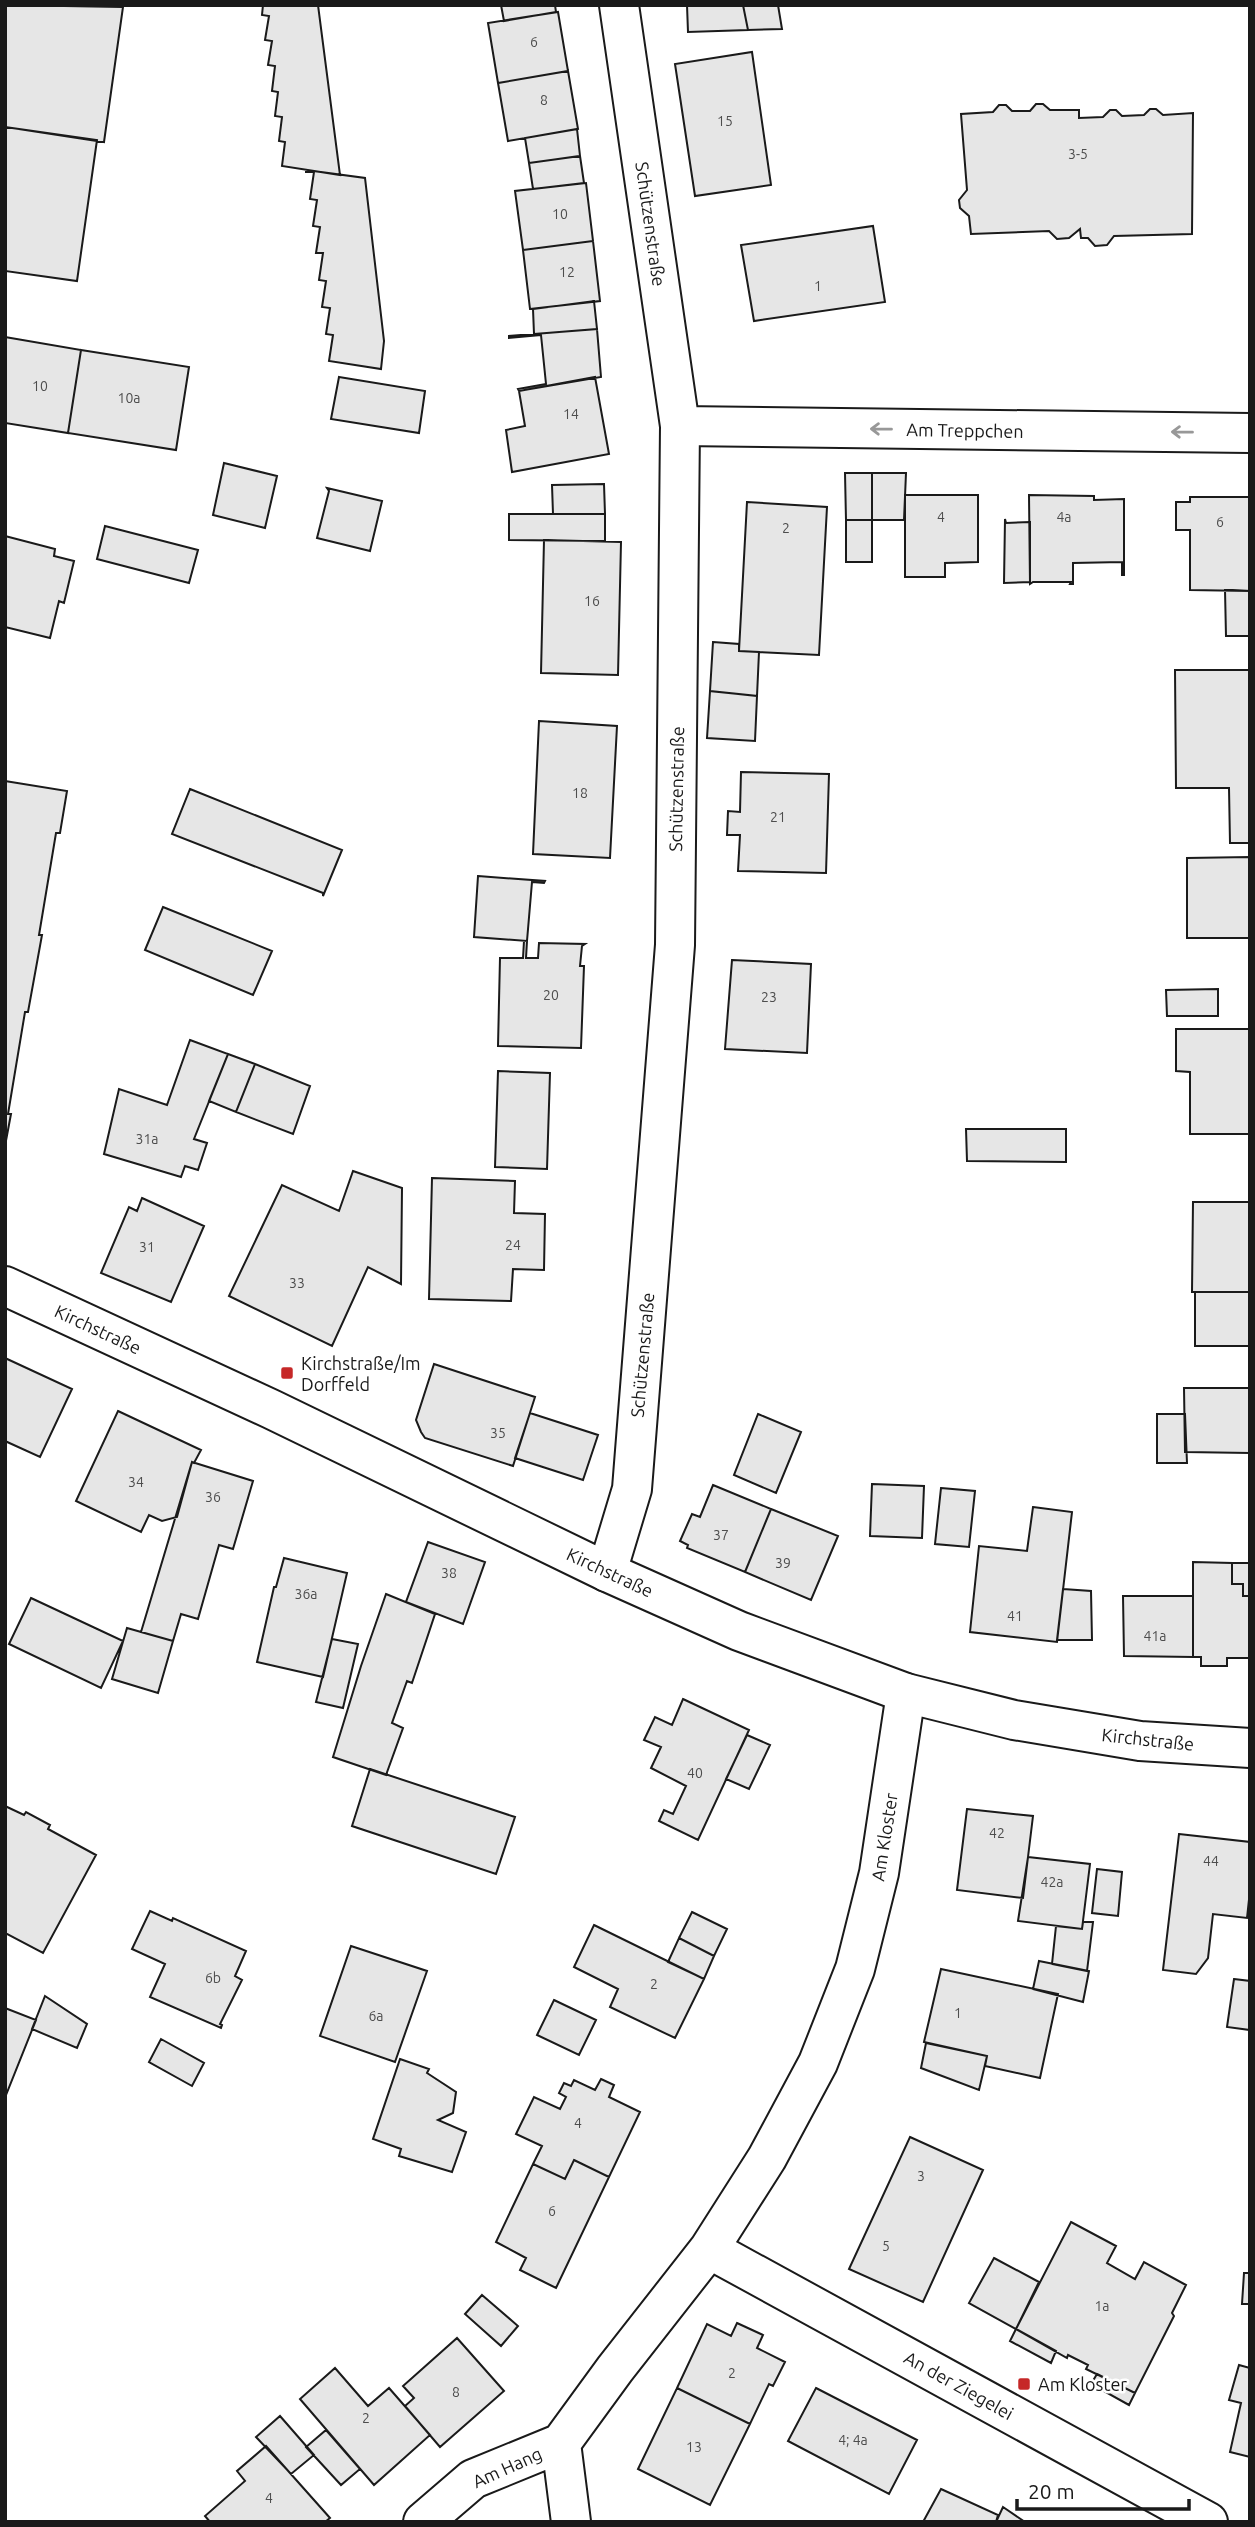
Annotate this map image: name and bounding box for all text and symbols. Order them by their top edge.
house number: 6 [530,34,538,50]
house number: 8 [540,92,548,108]
house number: 15 [717,113,733,129]
house number: 3-5 [1068,146,1088,162]
street label: Schützenstraße [632,160,670,288]
house number: 10 [552,206,568,222]
house number: 12 [559,264,575,280]
house number: 1 [814,278,822,294]
house number: 10 [32,378,48,394]
house number: 10a [118,390,141,406]
house number: 14 [563,406,579,422]
street label: Am Treppchen [906,419,1024,441]
one-way arrow [869,422,892,436]
one-way arrow [1170,425,1193,439]
house number: 4 [937,509,945,525]
house number: 4a [1056,509,1072,525]
house number: 6 [1216,514,1224,530]
house number: 2 [782,520,790,536]
house number: 16 [584,593,600,609]
street label: Schützenstraße [665,726,687,852]
house number: 18 [572,785,588,801]
house number: 21 [770,809,786,825]
house number: 20 [543,987,559,1003]
house number: 23 [761,989,777,1005]
house number: 31a [136,1131,159,1147]
house number: 24 [505,1237,521,1253]
house number: 31 [139,1239,155,1255]
house number: 33 [289,1275,305,1291]
street label: Schützenstraße [627,1292,657,1418]
street label: Kirchstraße [52,1300,144,1358]
place label: Kirchstraße/Im Dorffeld [301,1353,421,1394]
marker: Kirchstraße/Im Dorffeld [279,1365,295,1381]
house number: 35 [490,1425,506,1441]
house number: 34 [128,1474,144,1490]
house number: 36 [205,1489,221,1505]
house number: 37 [713,1527,729,1543]
street label: Kirchstraße [564,1543,656,1601]
house number: 39 [775,1555,791,1571]
house number: 38 [441,1565,457,1581]
house number: 36a [295,1586,318,1602]
house number: 41 [1007,1608,1023,1624]
house number: 41a [1144,1628,1167,1644]
street label: Kirchstraße [1101,1724,1195,1754]
house number: 40 [687,1765,703,1781]
street label: Am Kloster [867,1791,901,1883]
house number: 42 [989,1825,1005,1841]
house number: 44 [1203,1853,1219,1869]
house number: 42a [1041,1874,1064,1890]
house number: 6b [205,1970,221,1986]
house number: 2 [650,1976,658,1992]
house number: 1 [954,2005,962,2021]
house number: 6a [368,2008,384,2024]
house number: 4 [574,2115,582,2131]
house number: 3 [917,2168,925,2184]
house number: 6 [548,2203,556,2219]
house number: 5 [882,2238,890,2254]
house number: 1a [1094,2298,1110,2314]
street label: An der Ziegelei [901,2347,1017,2423]
house number: 2 [728,2365,736,2381]
place label: Am Kloster [1038,2374,1127,2394]
marker: Am Kloster [1016,2376,1032,2392]
house number: 8 [452,2384,460,2400]
house number: 2 [362,2410,370,2426]
house number: 4; 4a [838,2432,868,2448]
house number: 13 [686,2439,702,2455]
street label: Am Hang [469,2443,545,2491]
scale bar [1017,2468,1188,2512]
text: 20 m [1028,2479,1075,2503]
house number: 4 [265,2490,273,2506]

